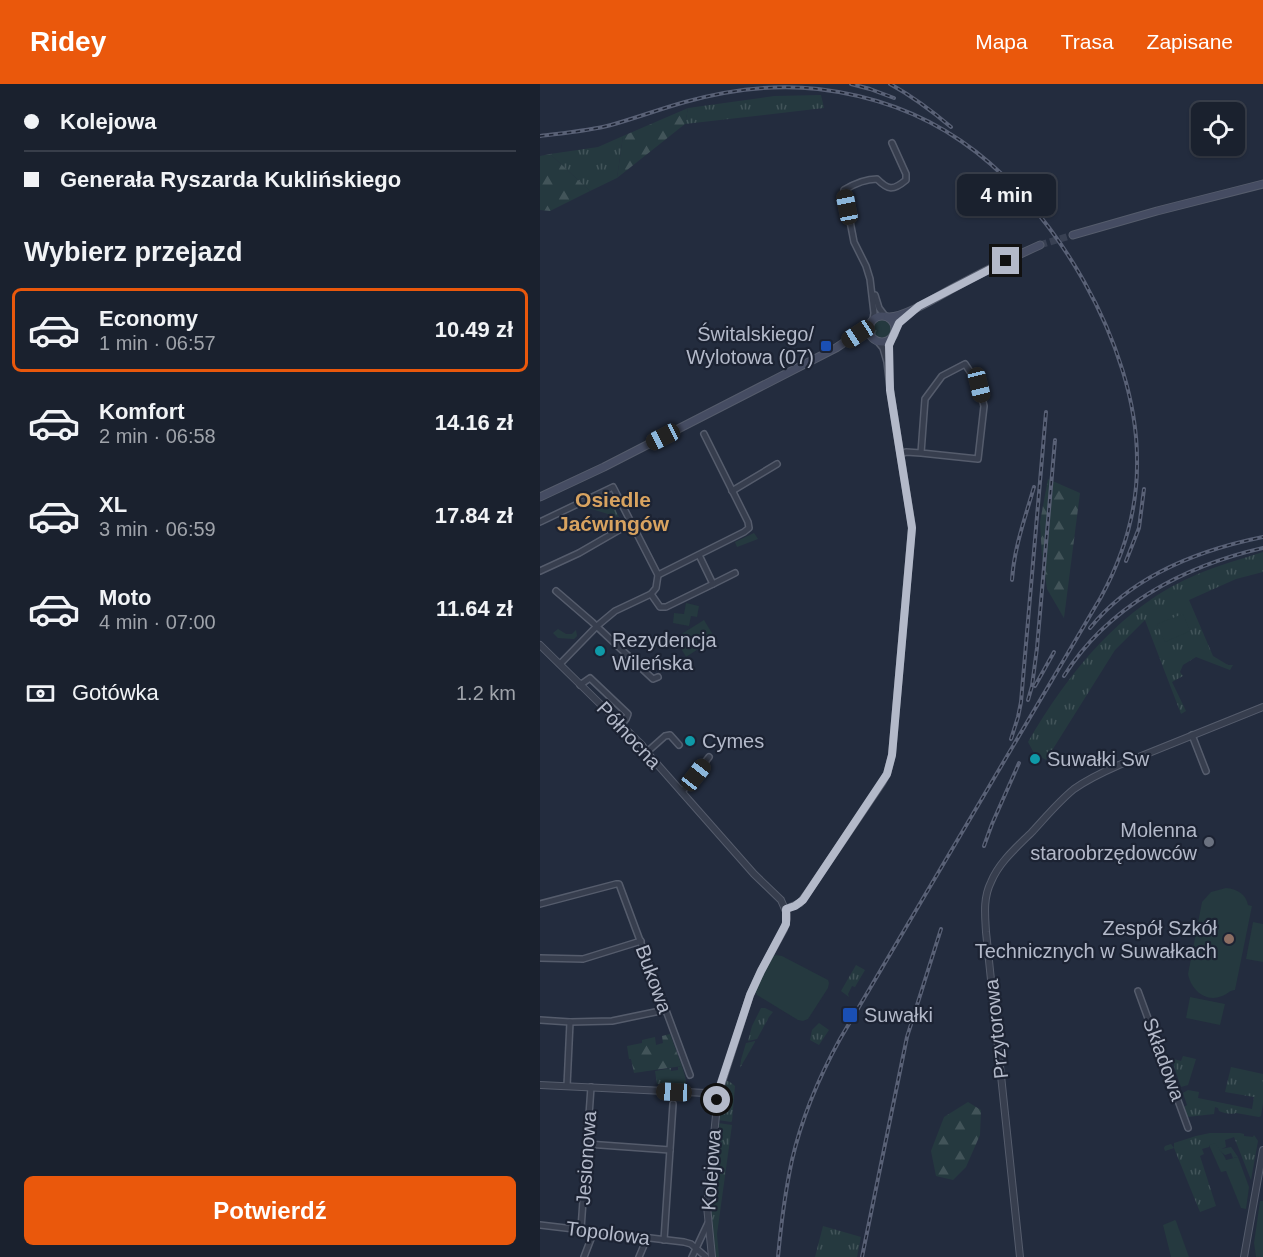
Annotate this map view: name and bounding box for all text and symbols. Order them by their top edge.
text: Ridey [30,26,106,57]
text: Mapa [975,30,1028,53]
text: Trasa [1061,30,1114,53]
text: Zapisane [1147,30,1233,53]
map controls [1191,102,1245,156]
button: locate [1191,102,1245,156]
text: Kolejowa [60,109,157,134]
text: Generała Ryszarda Kuklińskiego [60,167,401,192]
callout: 4 min [956,174,1056,216]
text: 4 min [980,184,1033,206]
car [835,188,859,226]
text: Wybierz przejazd [24,237,243,267]
route end [992,247,1019,274]
icon: car [27,303,81,357]
text: Economy [99,306,198,331]
text: 10.49 zł [435,317,513,342]
car [838,317,878,351]
place label: Świtalskiego/ Wylotowa (07) [686,322,814,368]
text: 1 min · 06:57 [99,332,216,354]
marker: Świtalskiego/ Wylotowa (07) [819,339,833,353]
car [966,365,992,405]
icon: car [27,396,81,450]
text: Komfort [99,399,185,424]
text: 14.16 zł [435,410,513,435]
car [643,421,683,453]
text: 2 min · 06:58 [99,425,216,447]
district label: Osiedle Jaćwingów [557,488,670,535]
icon: car [27,489,81,543]
text: XL [99,492,127,517]
text: 17.84 zł [435,503,513,528]
text: 3 min · 06:59 [99,518,216,540]
icon: car [27,582,81,636]
text: Moto [99,585,152,610]
text: 11.64 zł [436,596,513,621]
text: 4 min · 07:00 [99,611,216,633]
place label: Rezydencja Wileńska [612,629,717,674]
marker: Rezydencja Wileńska [593,644,607,658]
icon: cash [24,677,57,710]
text: Gotówka [72,680,159,705]
text: 1.2 km [456,682,516,704]
street label: Północna [593,697,666,774]
place label: Cymes [702,730,764,752]
marker: Cymes [683,734,697,748]
place label: Suwałki Sw [1047,748,1150,770]
marker: Suwałki Sw [1028,752,1042,766]
car [678,755,714,795]
place label: Molenna staroobrzędowców [1030,819,1198,864]
marker: Molenna staroobrzędowców [1202,835,1216,849]
place label: Zespół Szkół Technicznych w Suwałkach [975,917,1218,962]
marker: Zespół Szkół Technicznych w Suwałkach [1222,932,1236,946]
street label: Bukowa [631,942,677,1017]
street label: Przytorowa [980,977,1012,1080]
place label: Suwałki [864,1004,933,1026]
marker: Suwałki [841,1006,859,1024]
street label: Składowa [1139,1014,1189,1104]
car [656,1082,692,1102]
route start [703,1086,730,1113]
street label: Jesionowa [572,1109,600,1206]
street label: Kolejowa [697,1128,725,1211]
button: Potwierdź [24,1176,516,1245]
street label: Topolowa [565,1217,652,1249]

